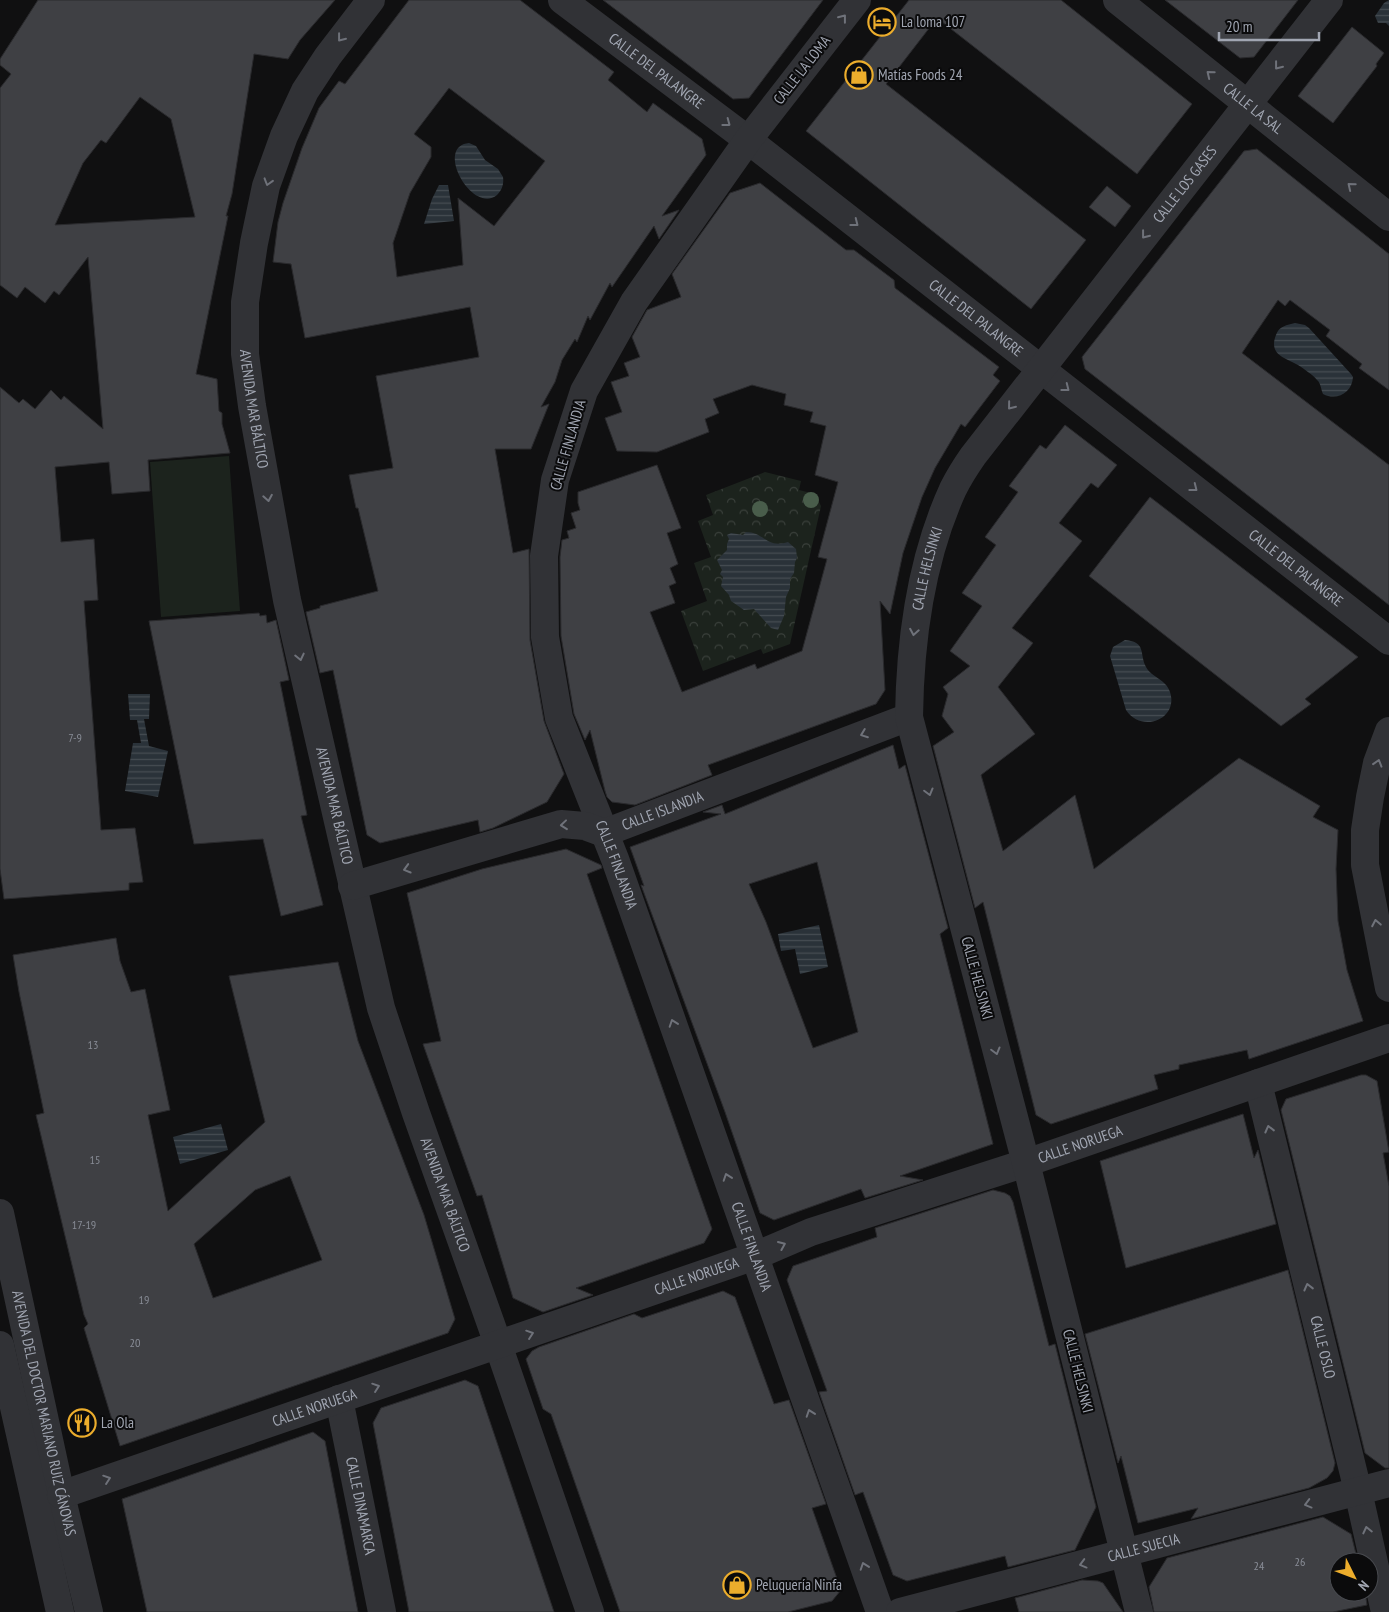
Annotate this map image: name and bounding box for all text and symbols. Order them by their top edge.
hotel icon: La loma 107 [867,7,897,37]
scale bar [1219,10,1319,42]
place label: La loma 107 [901,12,965,31]
one-way arrow [837,15,845,24]
text: 20 m [1226,17,1252,36]
street label: CALLE DEL PALANGRE [605,29,708,113]
street label: CALLE LA LOMA [769,31,835,108]
one-way arrow [338,33,347,42]
shop icon: Matías Foods 24 [844,60,874,90]
one-way arrow [1275,60,1283,69]
place label: Matías Foods 24 [878,65,963,84]
one-way arrow [1206,71,1216,80]
street label: CALLE LA SAL [1219,78,1288,138]
one-way arrow [721,118,730,126]
street label: CALLE LOS GASES [1149,142,1221,227]
one-way arrow [263,178,273,186]
one-way arrow [1348,184,1357,192]
one-way arrow [849,217,859,226]
one-way arrow [1142,230,1151,239]
street label: CALLE DEL PALANGRE [925,275,1027,360]
street label: AVENIDA MAR BÁLTICO [236,350,273,470]
one-way arrow [1060,382,1069,390]
street label: CALLE FINLANDIA [546,397,590,492]
one-way arrow [1007,401,1016,410]
one-way arrow [1188,482,1198,491]
one-way arrow [263,494,273,502]
street label: CALLE HELSINKI [908,524,946,612]
street label: CALLE DEL PALANGRE [1245,525,1347,610]
one-way arrow [910,628,920,637]
one-way arrow [294,653,305,662]
one-way arrow [860,728,869,738]
house number: 7-9 [68,730,82,745]
street label: AVENIDA MAR BÁLTICO [312,745,358,866]
one-way arrow [1372,759,1382,767]
street label: CALLE ISLANDIA [619,786,707,834]
one-way arrow [923,788,934,797]
street label: CALLE FINLANDIA [592,818,642,913]
one-way arrow [559,819,567,830]
one-way arrow [404,864,412,874]
one-way arrow [1372,918,1382,927]
street label: CALLE HELSINKI [957,934,998,1021]
one-way arrow [669,1020,679,1028]
house number: 13 [88,1037,98,1052]
one-way arrow [990,1047,1001,1055]
street label: CALLE NORUEGA [1035,1120,1126,1167]
one-way arrow [1264,1125,1275,1134]
street label: AVENIDA MAR BÁLTICO [417,1135,475,1254]
house number: 15 [90,1152,100,1167]
one-way arrow [723,1173,733,1182]
street label: CALLE FINLANDIA [727,1199,777,1295]
house number: 17-19 [72,1217,96,1232]
one-way arrow [777,1240,786,1251]
street label: CALLE NORUEGA [652,1252,742,1299]
one-way arrow [1303,1283,1314,1292]
street label: AVENIDA DEL DOCTOR MARIANO RUIZ CÁNOVAS [8,1289,80,1538]
house number: 19 [139,1292,149,1307]
street label: CALLE OSLO [1306,1314,1340,1380]
street label: CALLE HELSINKI [1059,1327,1098,1415]
one-way arrow [525,1330,534,1340]
house number: 20 [130,1335,140,1350]
one-way arrow [372,1382,380,1392]
street label: CALLE NORUEGA [270,1384,360,1431]
restaurant icon: La Ola [67,1408,97,1438]
one-way arrow [806,1409,816,1417]
place label: La Ola [101,1413,134,1432]
street label: CALLE DINAMARCA [342,1455,380,1557]
one-way arrow [102,1475,111,1485]
one-way arrow [1304,1498,1312,1509]
one-way arrow [1362,1526,1372,1535]
street label: CALLE SUECIA [1105,1528,1183,1566]
north arrow [1329,1552,1379,1602]
house number: 26 [1295,1554,1305,1569]
one-way arrow [1079,1558,1088,1569]
house number: 24 [1254,1558,1265,1573]
one-way arrow [859,1562,869,1571]
shop icon: Peluquería Ninfa [722,1570,752,1600]
place label: Peluquería Ninfa [756,1575,842,1594]
text: N [1354,1577,1373,1595]

